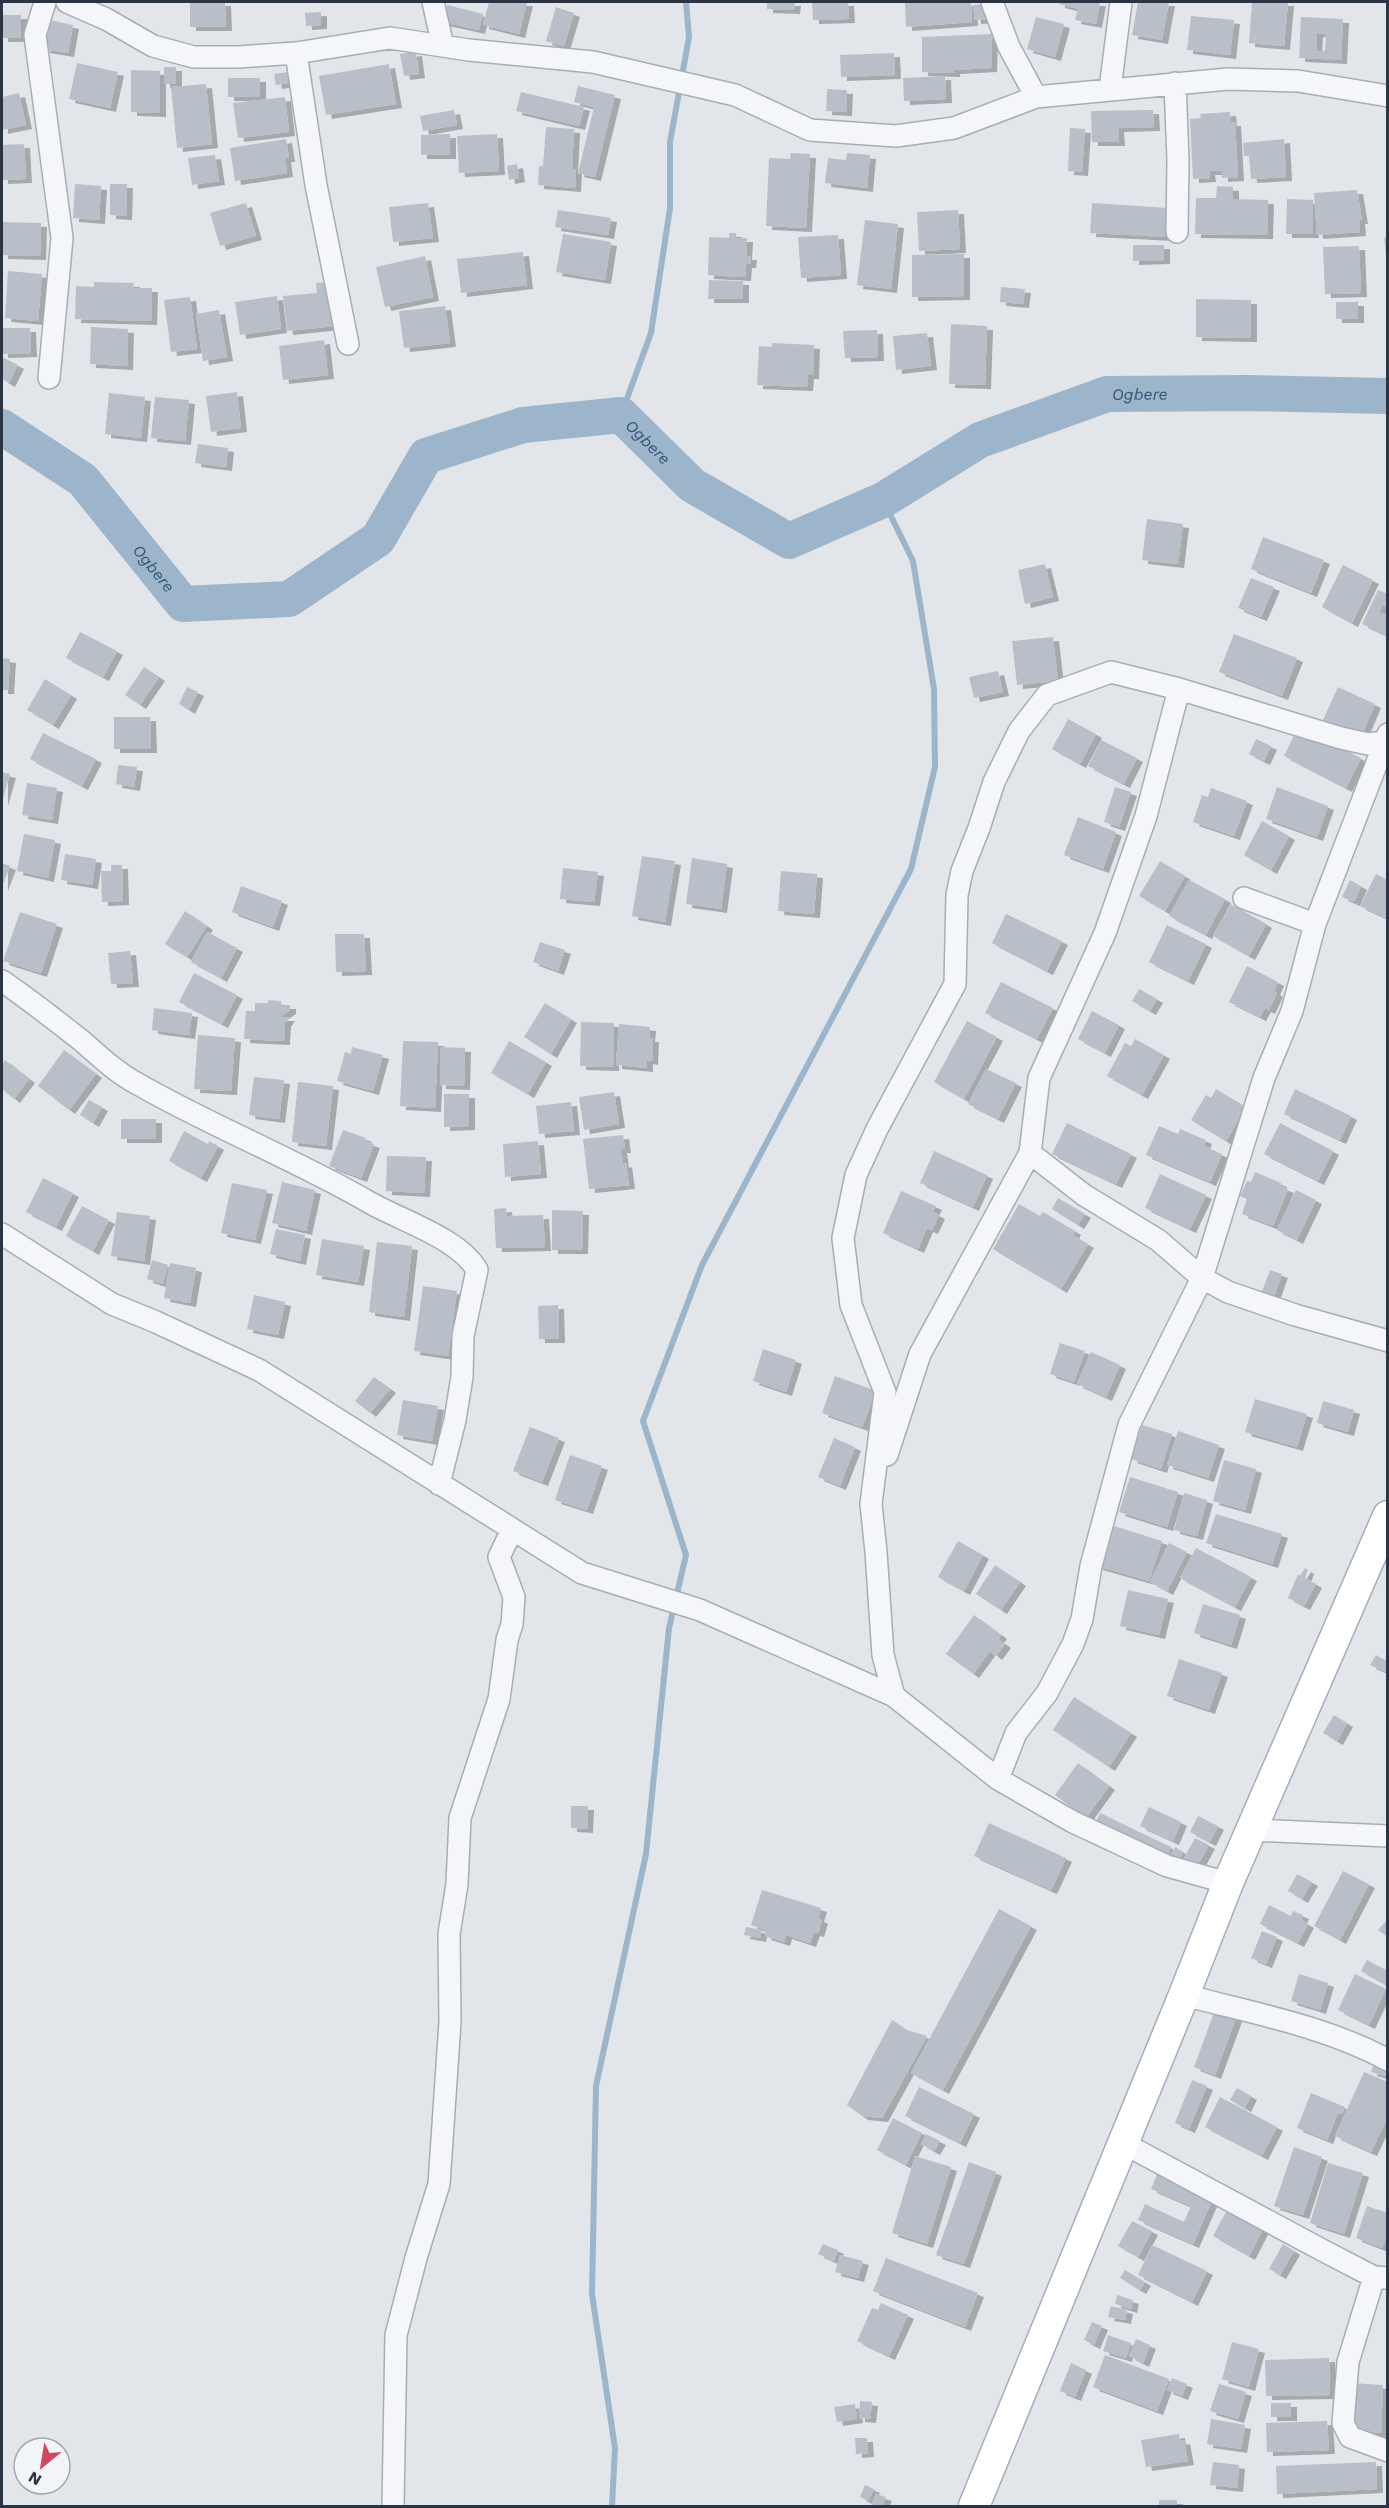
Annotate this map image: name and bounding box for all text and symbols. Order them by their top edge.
water label: Ogbere [1112,385,1168,404]
water label: Ogbere [621,416,674,469]
water label: Ogbere [129,541,179,596]
north arrow [12,2436,72,2496]
text: N [25,2467,45,2490]

